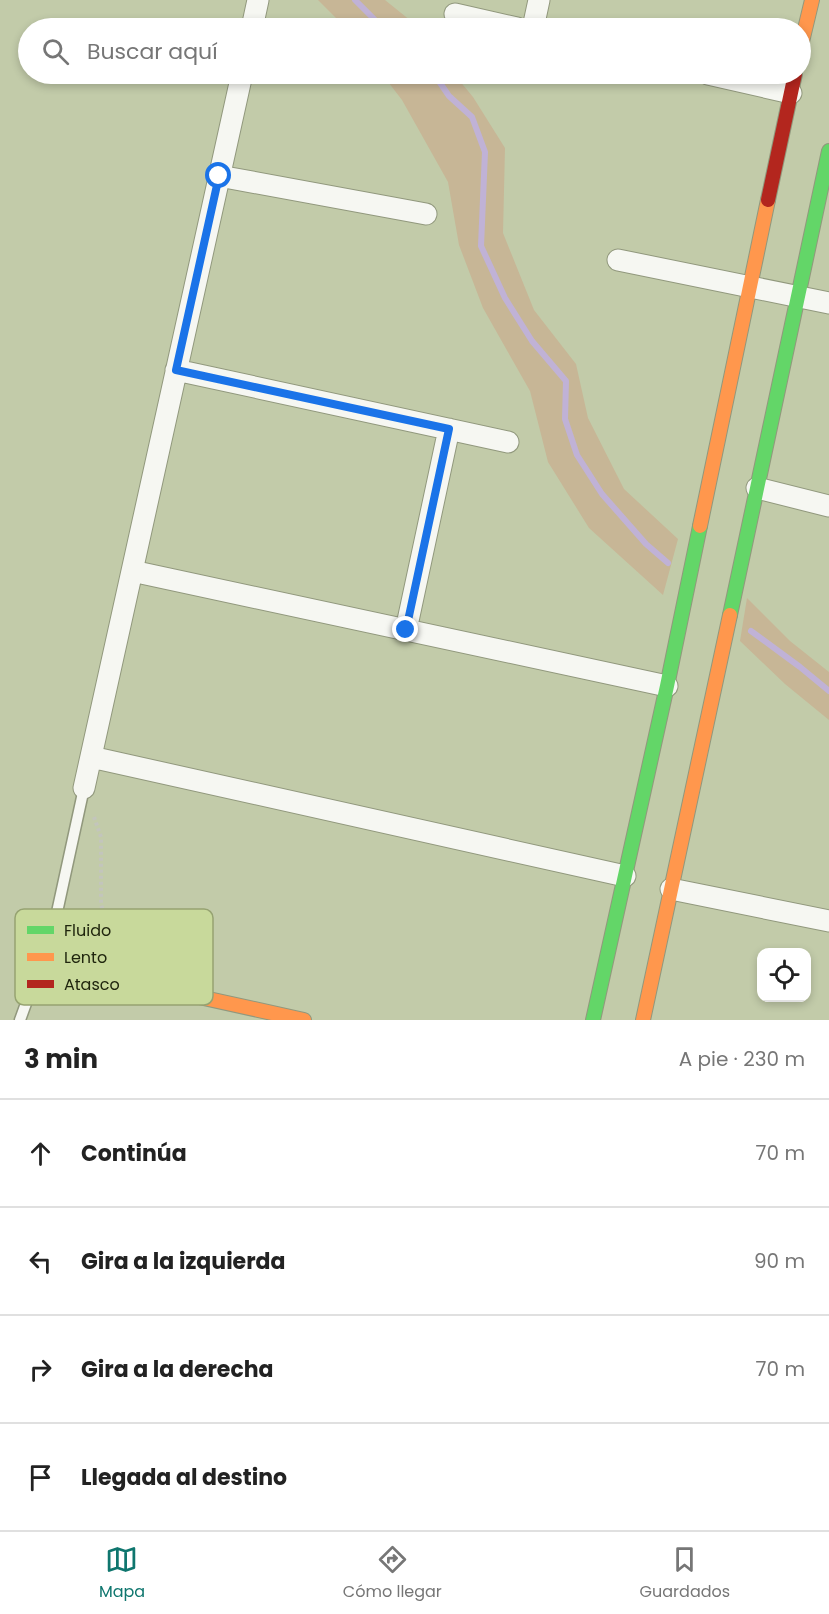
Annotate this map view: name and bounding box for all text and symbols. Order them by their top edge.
search box [18,18,811,84]
icon: search [39,35,72,68]
text: Buscar aquí [87,36,218,67]
route start [205,162,231,188]
route end [392,616,418,642]
legend [15,909,213,1005]
text: Fluido [64,919,111,942]
text: Lento [64,946,107,969]
map controls [757,948,811,1002]
button: locate [757,948,811,1002]
text: Atasco [64,973,120,996]
text: 3 min [24,1041,98,1077]
text: A pie · 230 m [679,1045,805,1073]
icon: ahead [24,1137,57,1170]
text: Continúa [81,1138,187,1169]
text: 70 m [756,1139,805,1167]
icon: left [24,1245,57,1278]
text: Gira a la izquierda [81,1246,285,1277]
text: 90 m [754,1247,805,1275]
icon: right [24,1353,57,1386]
text: Gira a la derecha [81,1354,274,1385]
text: 70 m [756,1355,805,1383]
icon: arrive [24,1461,57,1494]
text: Llegada al destino [81,1462,287,1493]
tab: Mapa [99,1543,145,1604]
tab: Cómo llegar [343,1543,442,1604]
tab: Guardados [640,1543,730,1604]

